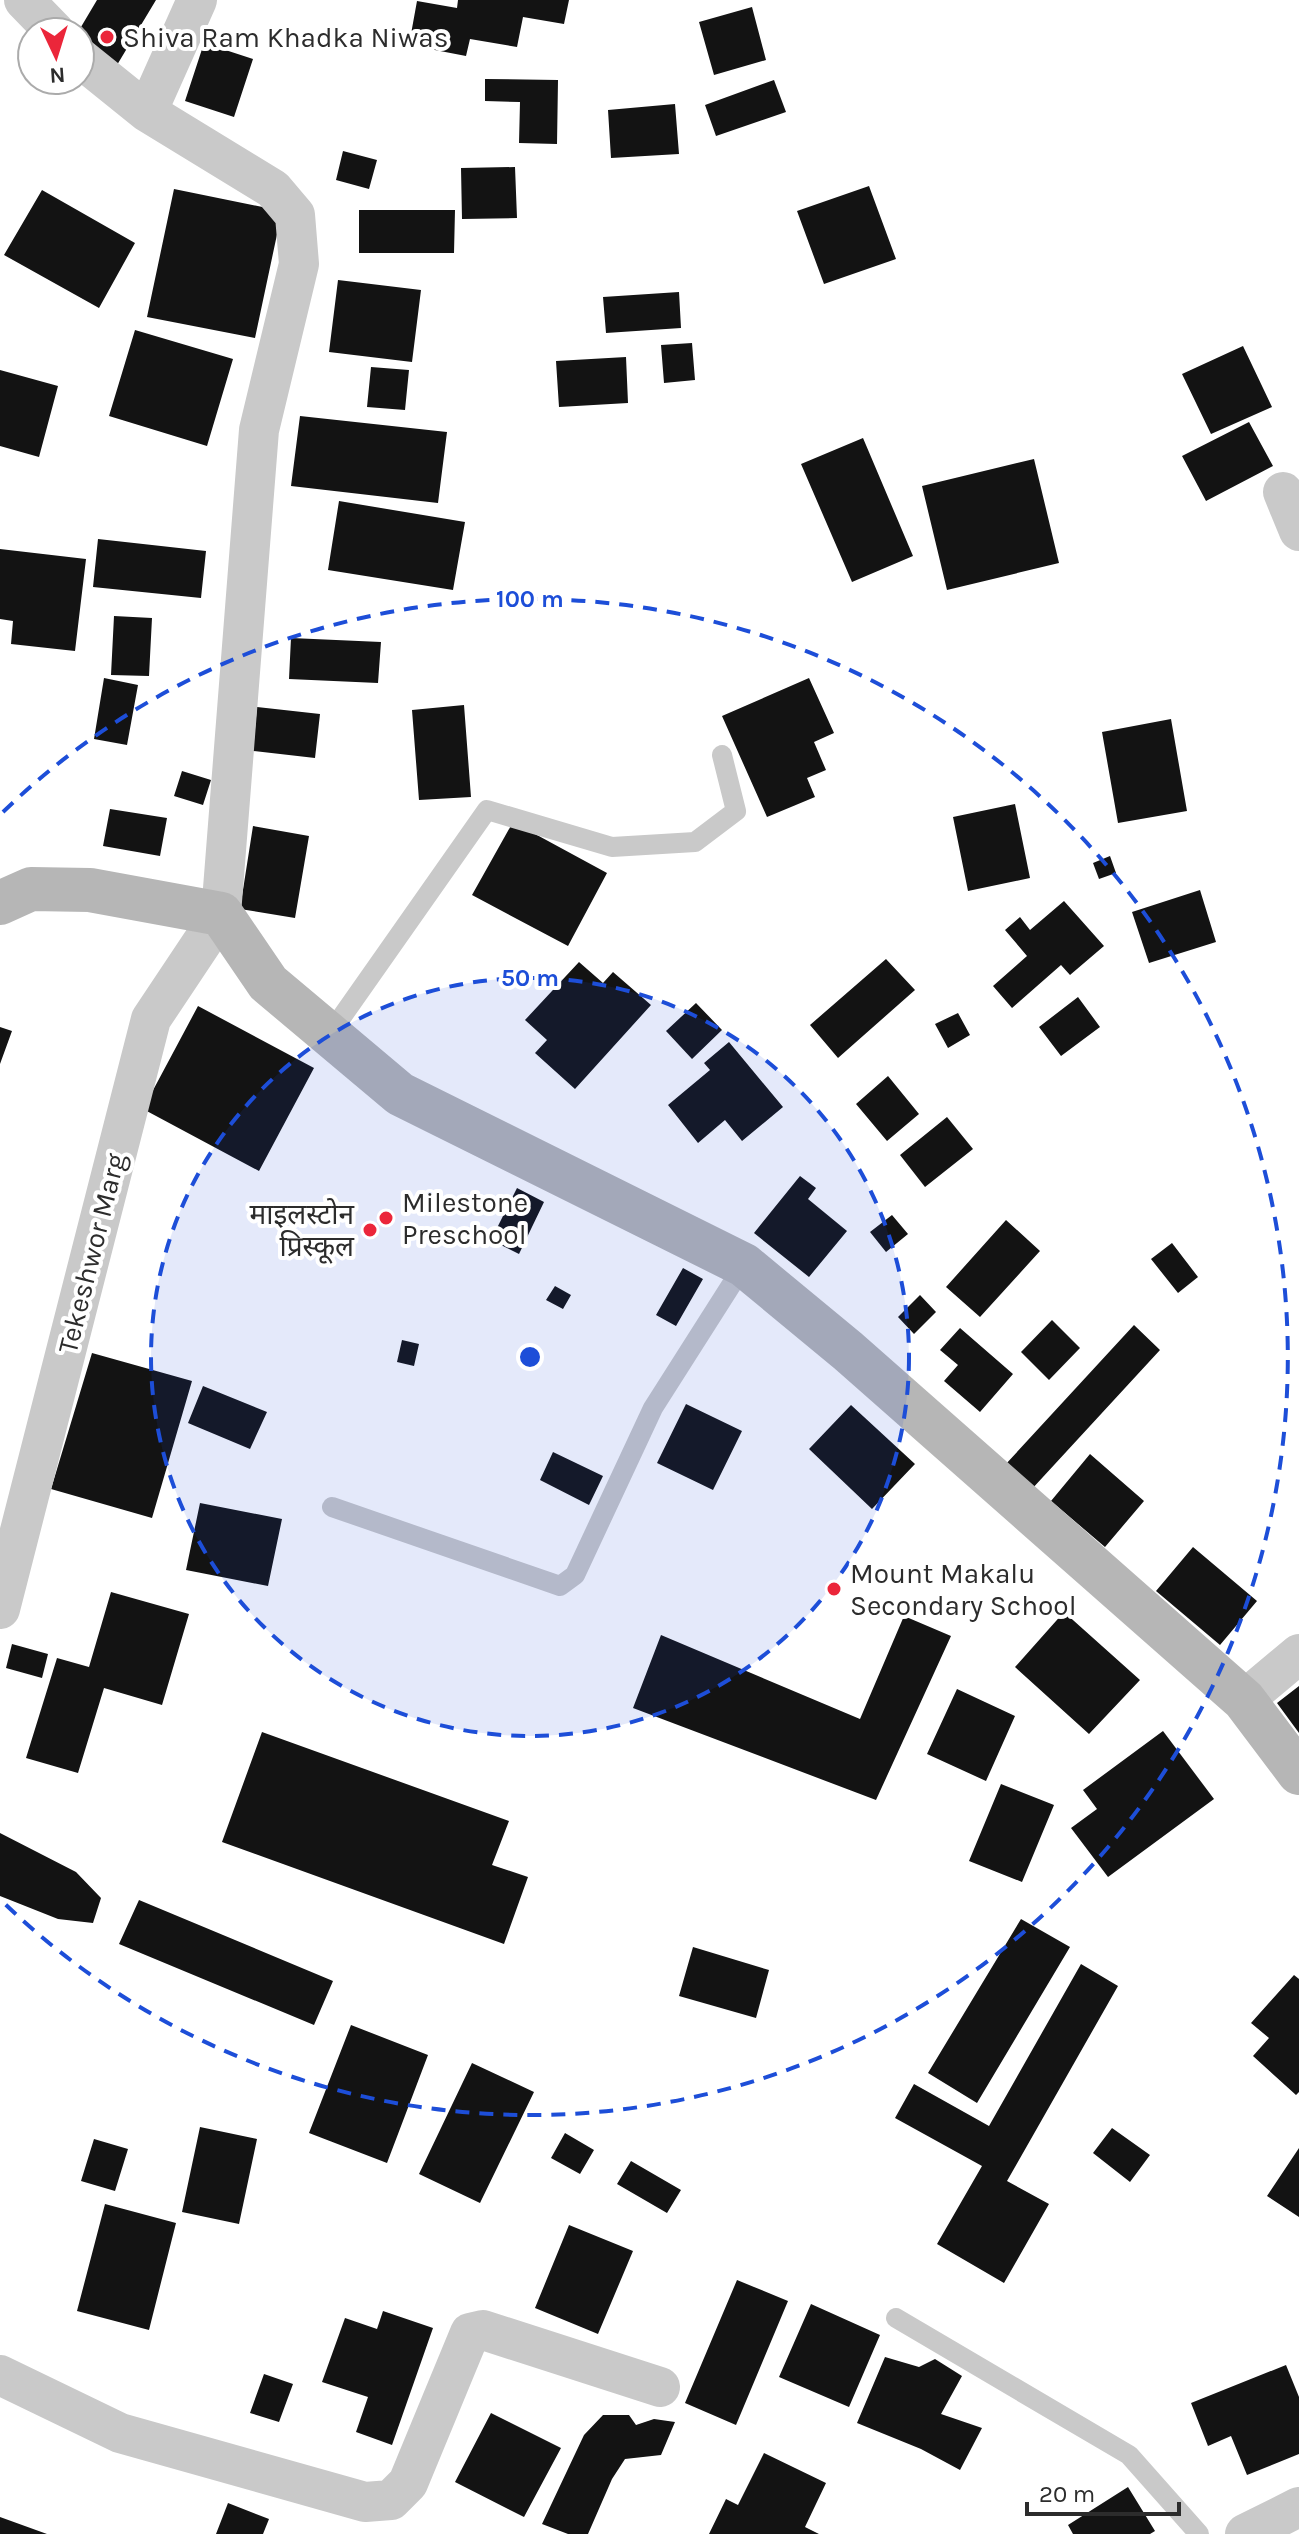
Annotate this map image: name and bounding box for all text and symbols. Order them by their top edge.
north arrow [16,16,96,96]
place label: Shiva Ram Khadka Niwas [123,21,448,54]
marker: Shiva Ram Khadka Niwas [98,28,116,46]
text: N [49,61,66,88]
text: 100 m [496,585,564,613]
text: 50 m [501,964,559,992]
street label: Tekeshwor Marg [51,1149,132,1357]
place label: Milestone Preschool [402,1186,528,1251]
place label: माइलस्टोन प्रिस्कूल [249,1198,355,1264]
marker: Milestone Preschool [377,1209,395,1227]
marker: माइलस्टोन प्रिस्कूल [361,1221,379,1239]
centre of rings [516,1343,544,1371]
place label: Mount Makalu Secondary School [850,1557,1076,1622]
marker: Mount Makalu Secondary School [825,1580,843,1598]
scale bar [1027,2466,1179,2516]
text: 20 m [1039,2480,1095,2508]

